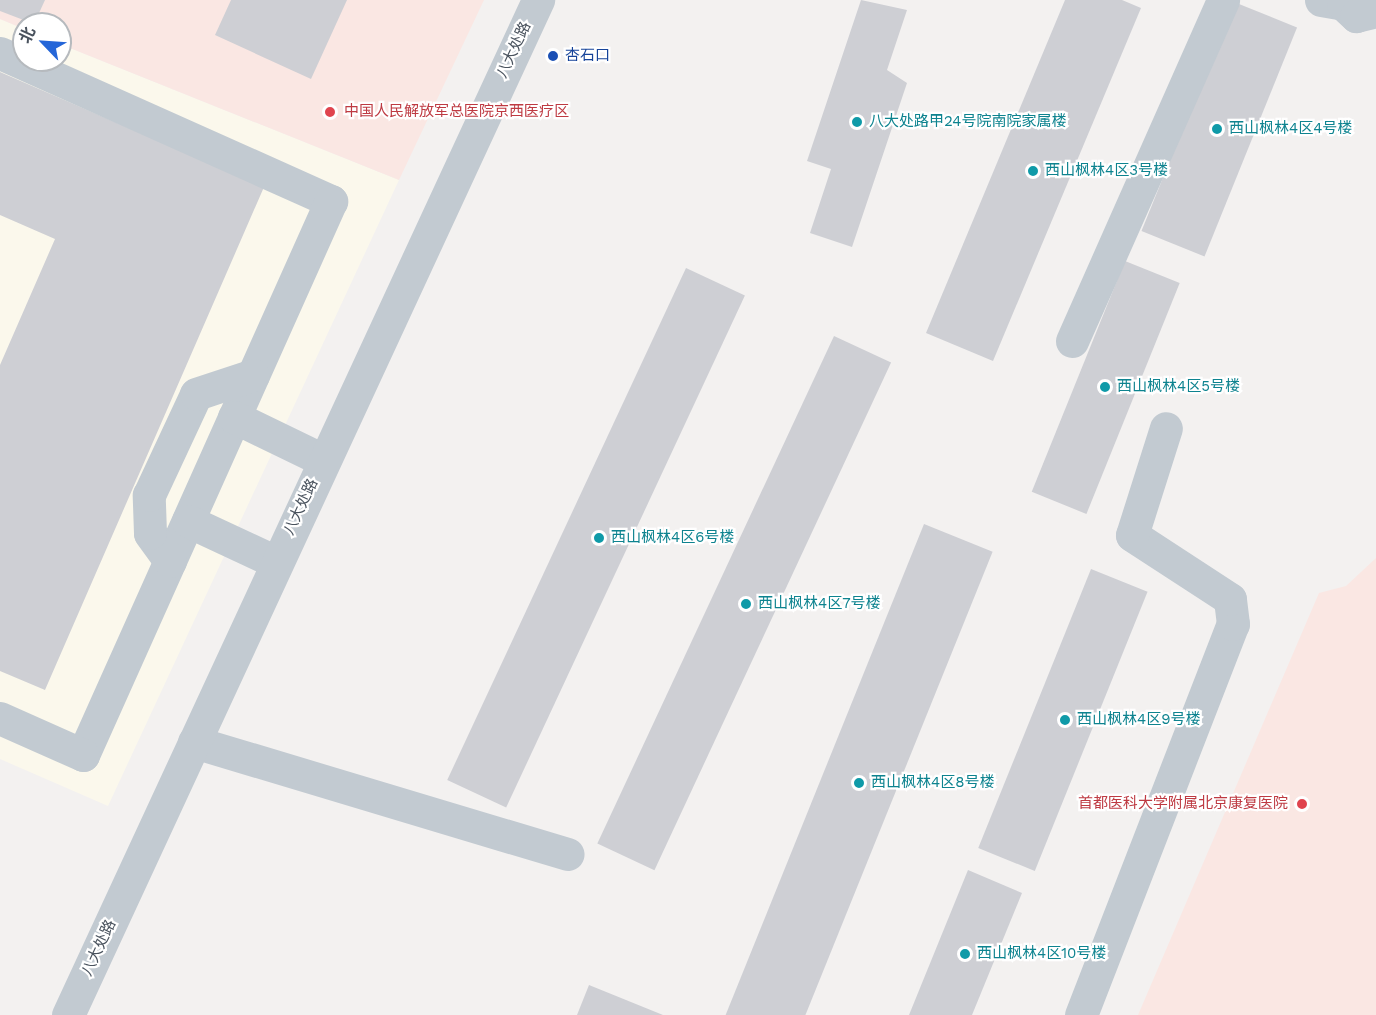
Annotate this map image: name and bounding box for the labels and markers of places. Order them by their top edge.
place label: 杏石口 [565,47,610,65]
marker: 杏石口 [546,49,560,63]
marker: 中国人民解放军总医院京西医疗区 [321,103,339,121]
place label: 中国人民解放军总医院京西医疗区 [344,103,569,121]
place label: 八大处路甲24号院南院家属楼 [869,113,1066,131]
marker: 八大处路甲24号院南院家属楼 [850,115,864,129]
place label: 西山枫林4区4号楼 [1229,120,1352,138]
marker: 西山枫林4区4号楼 [1210,122,1224,136]
place label: 西山枫林4区3号楼 [1045,162,1168,180]
marker: 西山枫林4区3号楼 [1026,164,1040,178]
place label: 西山枫林4区5号楼 [1117,378,1240,396]
marker: 西山枫林4区5号楼 [1098,380,1112,394]
place label: 西山枫林4区6号楼 [611,529,734,547]
marker: 西山枫林4区6号楼 [592,531,606,545]
place label: 西山枫林4区7号楼 [758,595,881,613]
marker: 西山枫林4区7号楼 [739,597,753,611]
place label: 西山枫林4区9号楼 [1077,711,1200,729]
marker: 西山枫林4区9号楼 [1058,713,1072,727]
place label: 西山枫林4区8号楼 [871,774,994,792]
marker: 西山枫林4区8号楼 [852,776,866,790]
place label: 首都医科大学附属北京康复医院 [1078,795,1288,813]
marker: 首都医科大学附属北京康复医院 [1293,795,1311,813]
place label: 西山枫林4区10号楼 [977,945,1106,963]
marker: 西山枫林4区10号楼 [958,947,972,961]

